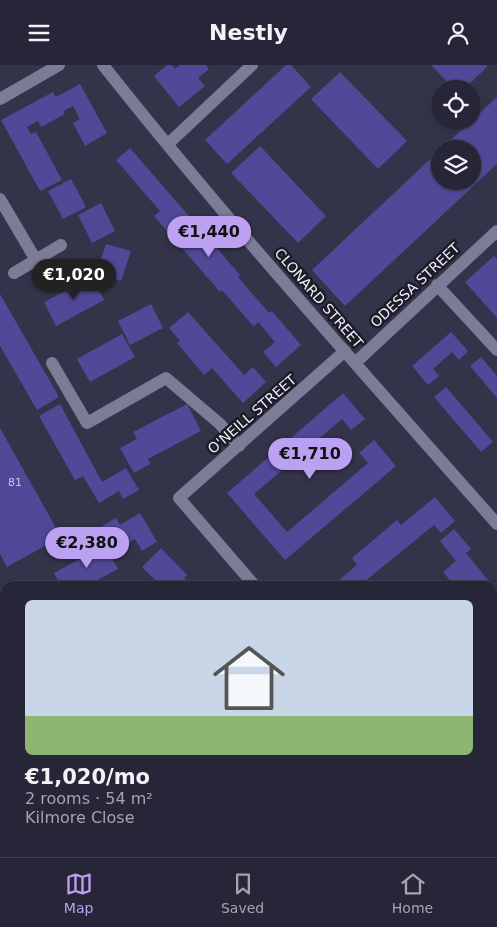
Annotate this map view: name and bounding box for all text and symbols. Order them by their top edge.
icon: menu [25,19,53,47]
icon: person [444,19,472,47]
text: Nestly [209,20,288,45]
map controls [431,80,481,190]
button: locate [431,80,481,130]
button: layers [431,140,481,190]
pin: €1,440 [168,215,250,258]
text: €1,440 [178,222,240,241]
street label: ODESSA STREET [367,239,463,330]
street label: CLONARD STREET [271,245,367,351]
pin: €1,020 [33,259,115,301]
text: €1,020 [43,265,105,284]
street label: O'NEILL STREET [205,371,300,457]
pin: €1,710 [269,437,351,480]
text: €1,710 [279,444,341,463]
house number: 81 [8,476,22,489]
pin: €2,380 [46,527,128,569]
text: €2,380 [56,533,118,552]
icon: home [204,633,294,723]
text: €1,020/mo [25,765,150,789]
text: 2 rooms · 54 m² [25,789,153,808]
text: Kilmore Close [25,808,135,827]
tab: Map [64,870,93,916]
tab: Saved [221,870,264,916]
tab: Home [392,870,433,916]

